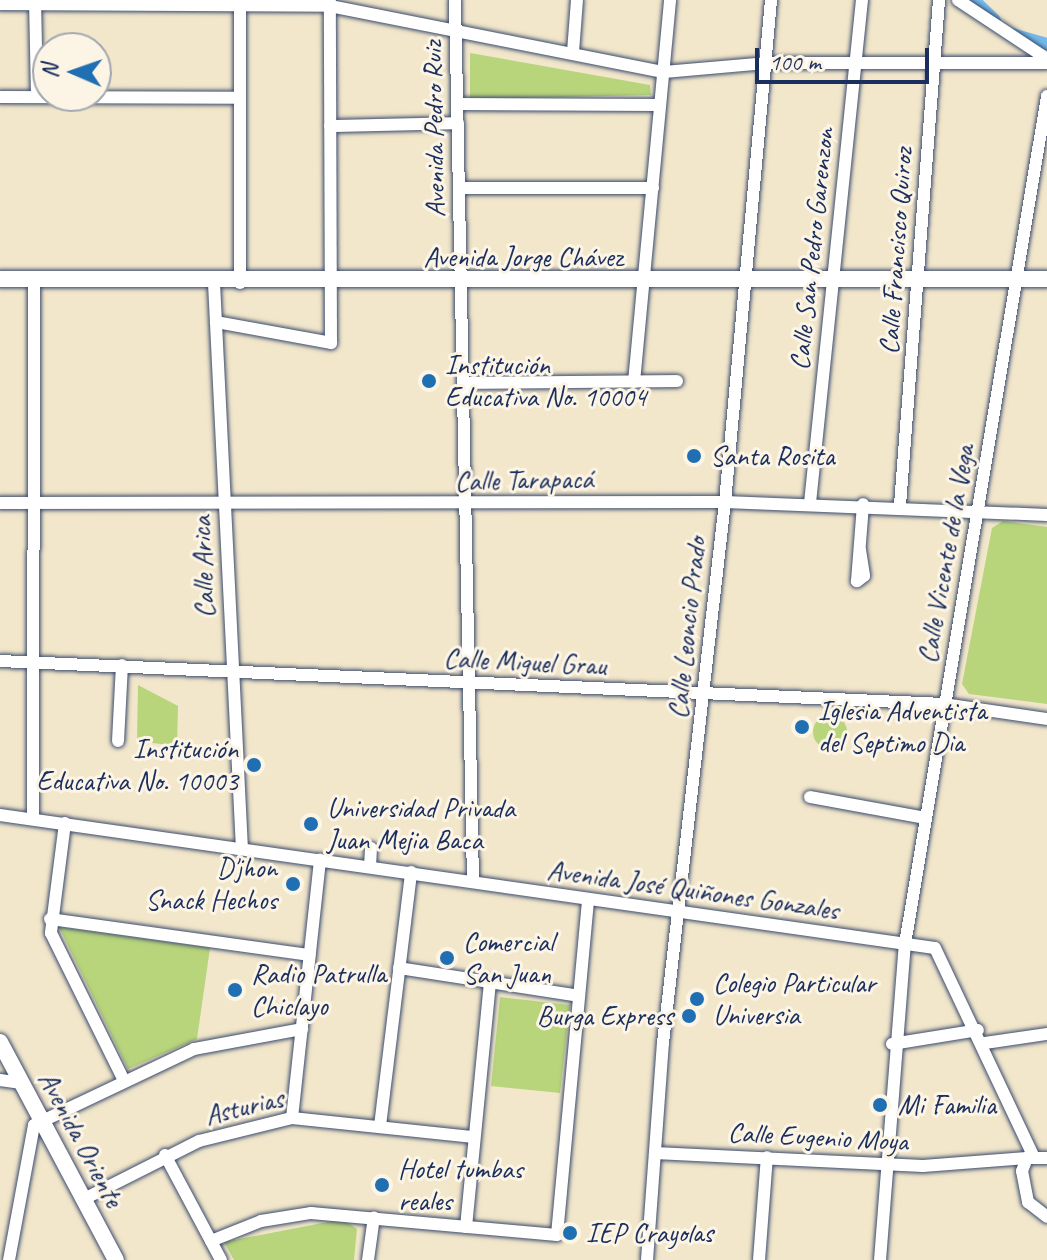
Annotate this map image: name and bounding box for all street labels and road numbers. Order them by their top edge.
street label: Avenida Pedro Ruiz [416,40,452,218]
street label: Calle San Pedro Garenzon [783,126,841,372]
street label: Calle Francisco Quiroz [872,146,920,356]
street label: Avenida Jorge Chávez [423,240,623,274]
street label: Calle Vicente de la Vega [910,443,982,665]
street label: Calle Tarapacá [454,462,594,498]
street label: Calle Arica [184,516,222,618]
street label: Calle Leoncio Prado [661,536,713,720]
street label: Calle Miguel Grau [442,641,608,683]
street label: Avenida José Quiñones Gonzales [546,853,840,927]
street label: Avenida Oriente [31,1065,131,1213]
street label: Asturias [202,1082,286,1132]
street label: Calle Eugenio Moya [727,1116,909,1158]

